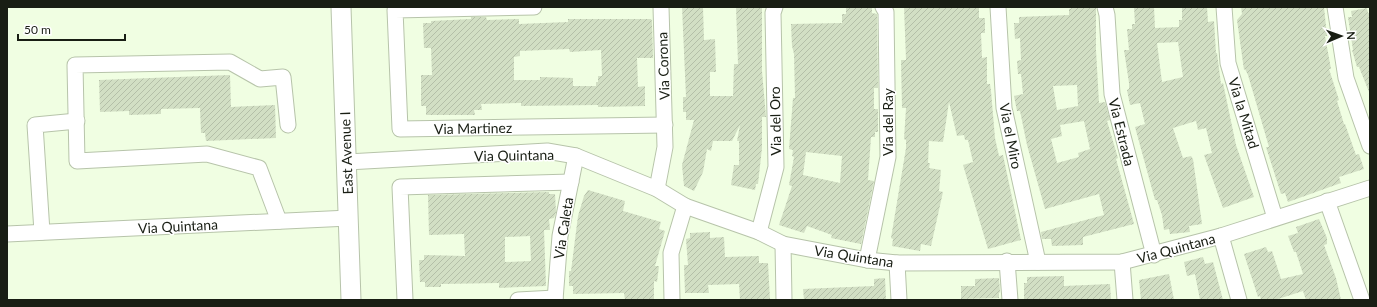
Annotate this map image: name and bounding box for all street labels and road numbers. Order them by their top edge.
street label: Via Corona [653,32,673,100]
street label: Via la Mitad [1225,75,1263,151]
street label: Via del Oro [766,86,784,156]
street label: Via del Ray [879,87,896,156]
street label: Via Estrada [1105,96,1139,168]
street label: Via el Miro [996,102,1026,170]
street label: East Avenue I [336,111,356,195]
street label: Via Martinez [434,119,512,137]
street label: Via Quintana [474,146,554,164]
street label: Via Caleta [550,196,576,260]
street label: Via Quintana [138,215,218,237]
street label: Via Quintana [1135,229,1217,267]
street label: Via Quintana [813,241,895,271]

